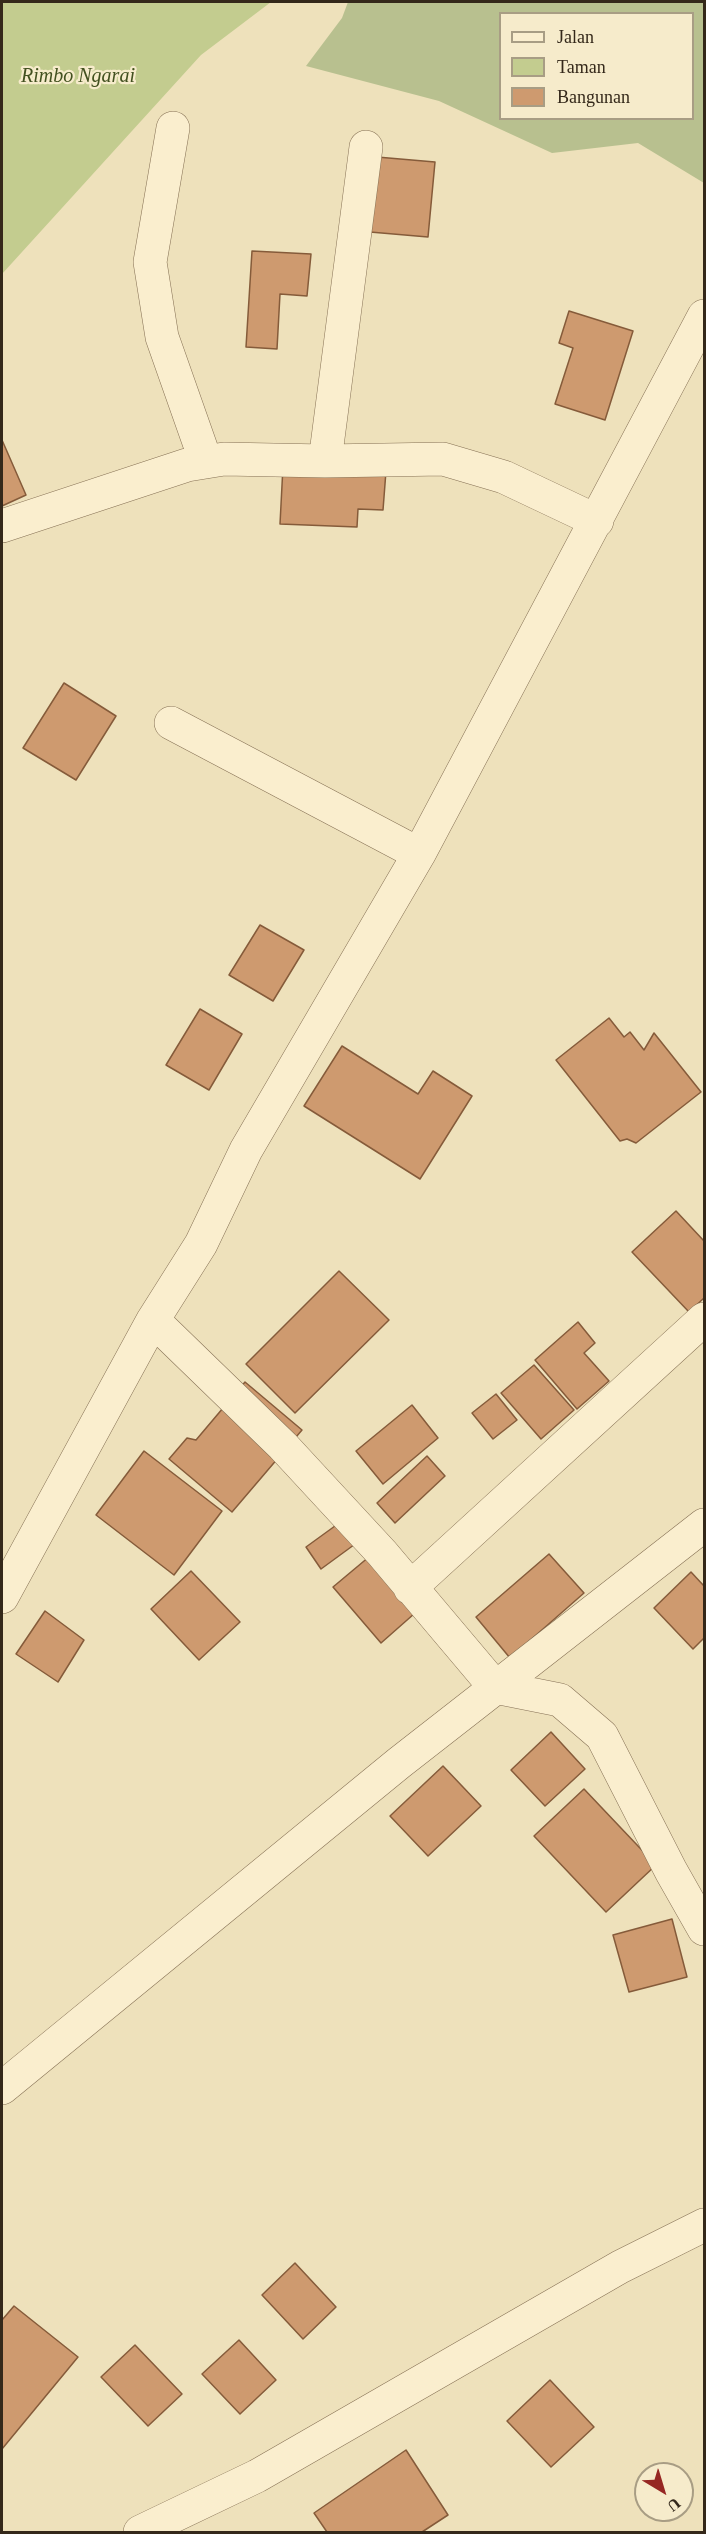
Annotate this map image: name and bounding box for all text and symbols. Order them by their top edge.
legend [499,12,694,120]
text: Jalan [557,27,594,47]
text: Taman [557,57,606,77]
park label: Rimbo Ngarai [21,65,135,89]
text: Bangunan [557,87,630,107]
north arrow [634,2462,694,2522]
text: U [664,2495,684,2515]

